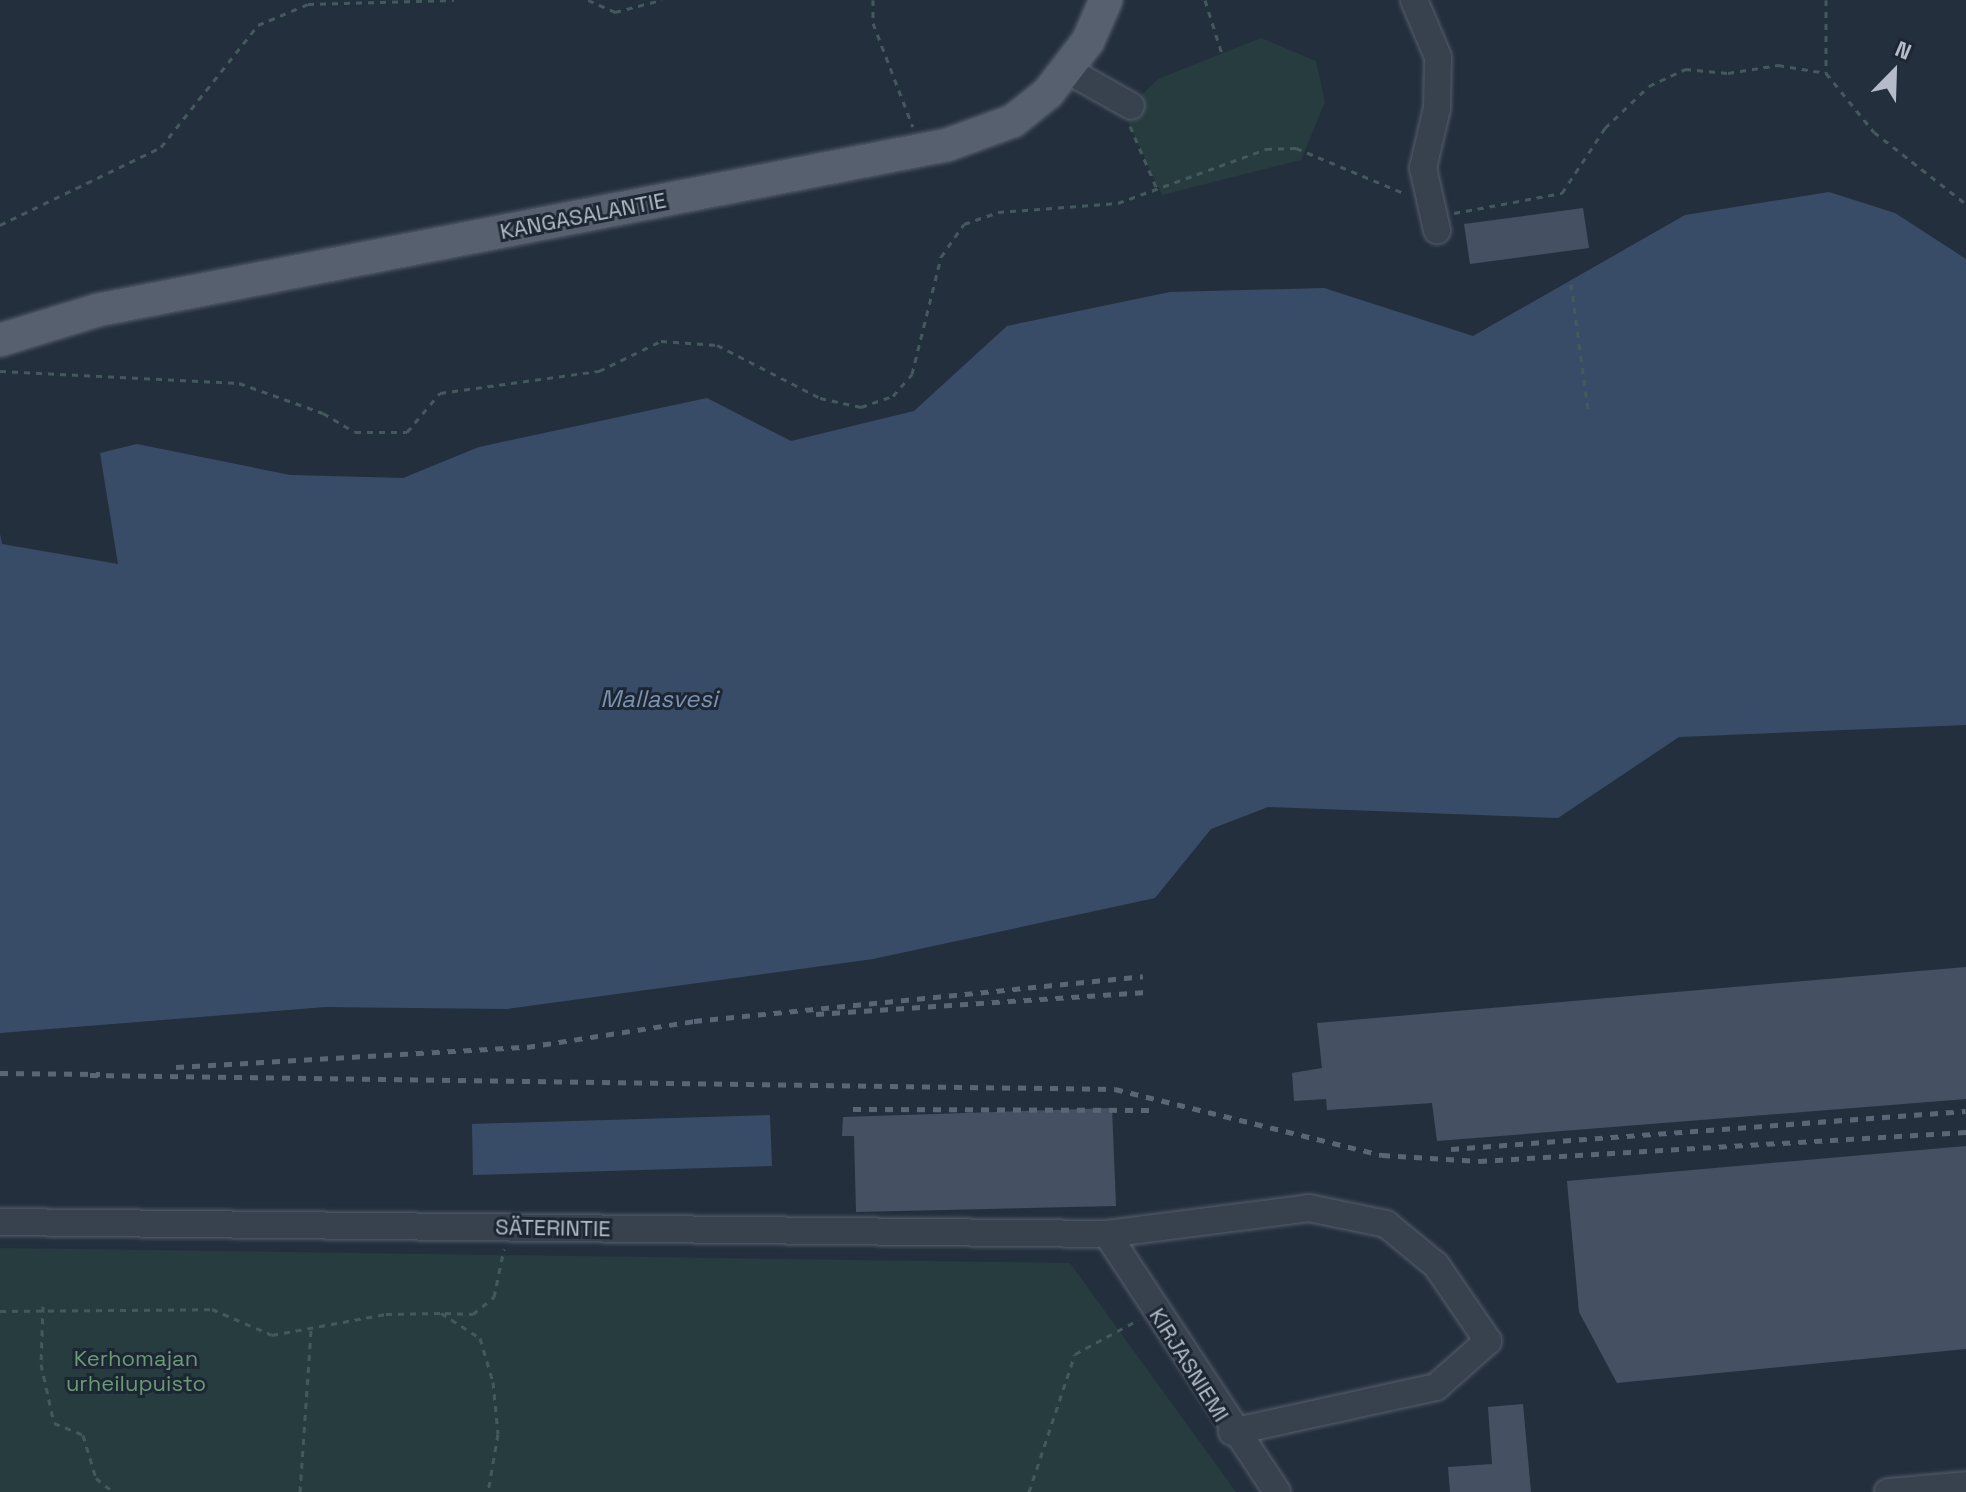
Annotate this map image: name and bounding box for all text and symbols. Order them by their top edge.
north arrow [1854,32,1934,112]
text: N [1891,34,1916,66]
street label: KANGASALANTIE [498,187,668,245]
water label: Mallasvesi [600,685,718,713]
street label: SÄTERINTIE [495,1214,611,1242]
street label: KIRJASNIEMI [1144,1303,1234,1427]
park label: Kerhomajan urheilupuisto [66,1345,206,1396]

